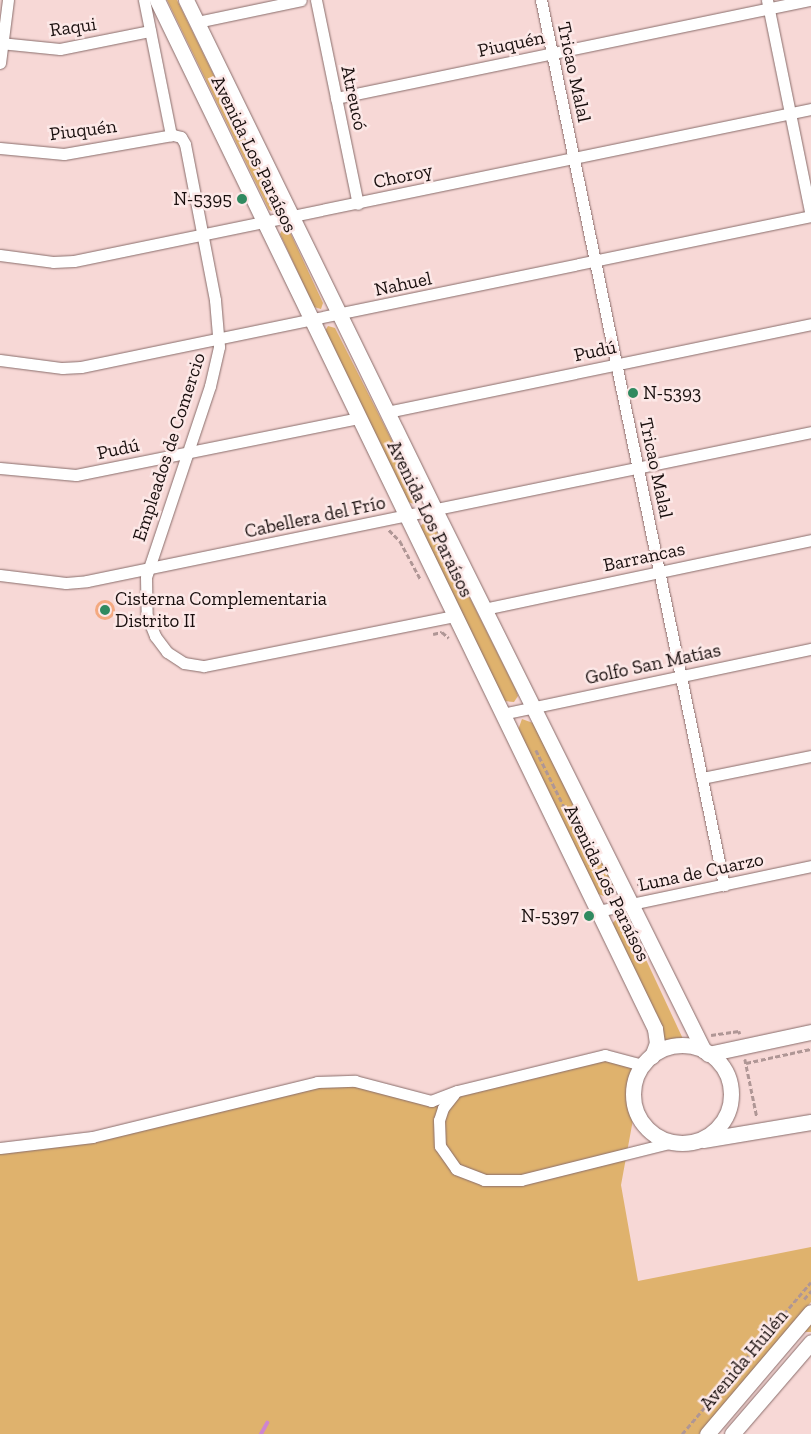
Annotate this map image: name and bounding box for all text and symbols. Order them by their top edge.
street label: Raqui [48,12,98,42]
street label: Tricao Malal [552,20,596,124]
street label: Piuquén [476,26,546,62]
street label: Atreucó [336,64,372,132]
street label: Avenida Los Paraísos [206,72,302,236]
street label: Piuquén [48,115,118,145]
street label: Choroy [371,159,435,193]
place label: N-5395 [173,188,232,210]
marker: N-5395 [236,193,248,205]
street label: Nahuel [372,267,434,301]
street label: Pudú [572,335,618,367]
street label: Empleados de Comercio [128,350,210,544]
place label: N-5393 [643,382,701,404]
marker: N-5393 [627,387,639,399]
street label: Tricao Malal [634,416,678,520]
street label: Pudú [95,433,141,465]
street label: Avenida Los Paraísos [382,437,478,601]
street label: Cabellera del Frío [242,491,388,543]
street label: Barrancas [601,537,687,577]
place label: Cisterna Complementaria Distrito II [115,588,327,632]
marker: Cisterna Complementaria Distrito II [99,604,111,616]
street label: Golfo San Matías [583,638,723,690]
street label: Avenida Los Paraísos [559,801,655,965]
street label: Luna de Cuarzo [636,848,766,896]
place label: N-5397 [521,905,579,927]
marker: N-5397 [583,910,595,922]
street label: Avenida Huilén [695,1305,793,1415]

